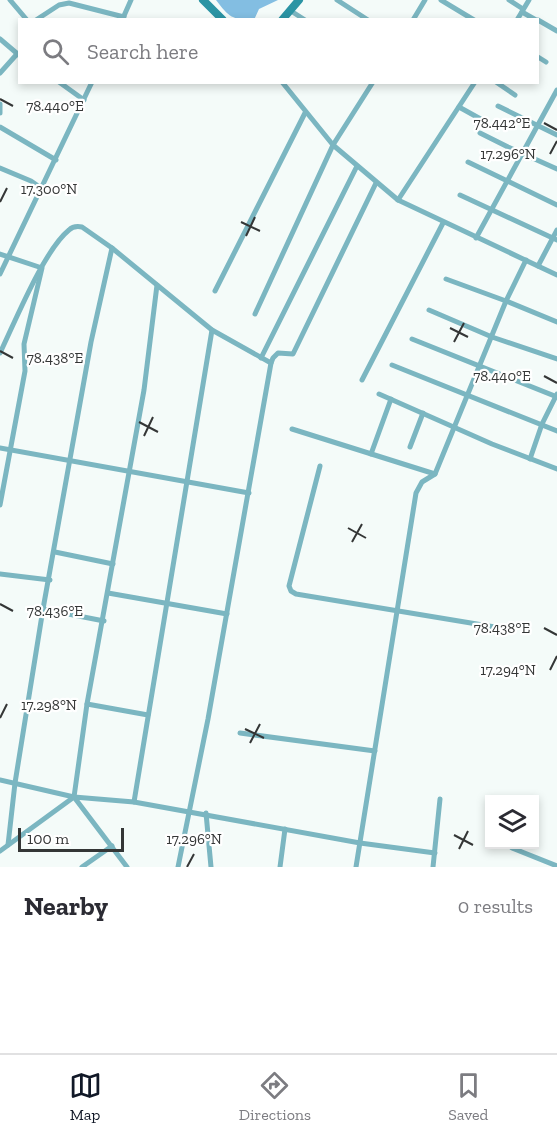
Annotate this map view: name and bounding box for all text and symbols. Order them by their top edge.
search box [18,18,539,84]
icon: search [39,35,72,68]
text: Search here [87,38,198,65]
text: 78.440°E [26,97,84,115]
text: 78.442°E [474,114,531,132]
text: 17.296°N [480,145,536,163]
text: 17.300°N [21,180,77,198]
text: 78.438°E [27,349,83,367]
text: 78.440°E [473,367,531,385]
text: 78.436°E [27,602,83,620]
text: 78.438°E [474,619,530,637]
text: 17.294°N [480,661,536,679]
text: 17.298°N [21,696,77,714]
map controls [485,795,539,849]
button: layers [485,795,539,849]
scale bar [18,825,124,852]
text: 100 m [27,829,69,848]
text: 17.296°N [166,830,222,848]
text: Nearby [24,890,108,922]
text: 0 results [458,894,533,918]
tab: Map [69,1069,102,1124]
tab: Directions [239,1069,311,1124]
tab: Saved [448,1069,488,1124]

